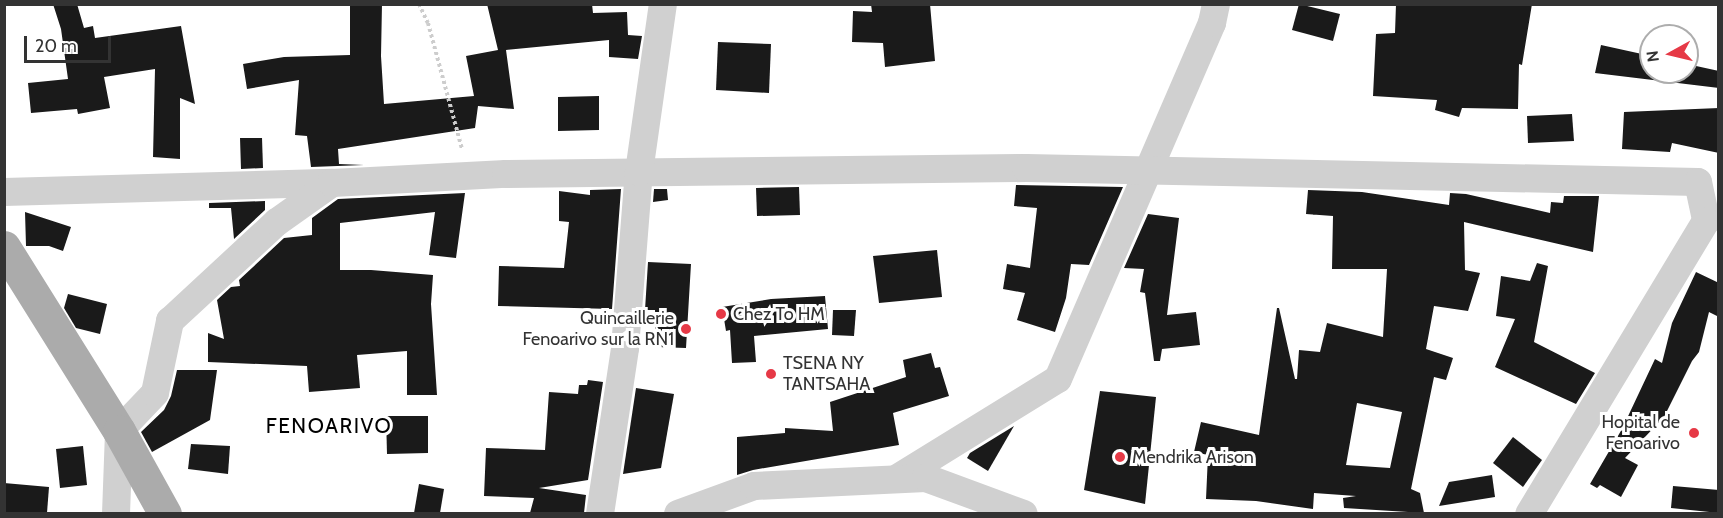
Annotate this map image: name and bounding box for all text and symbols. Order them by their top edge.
scale bar [27,24,114,62]
north arrow [1639,24,1699,84]
text: 20 m [35,35,77,57]
text: N [1642,49,1663,63]
place label: Chez To HM [733,303,825,325]
marker: Chez To HM [714,307,728,321]
place label: Quincaillerie Fenoarivo sur la RN1 [522,308,674,350]
marker: Quincaillerie Fenoarivo sur la RN1 [679,322,693,336]
place label: TSENA NY TANTSAHA [783,353,870,395]
marker: TSENA NY TANTSAHA [764,367,778,381]
place label: Hopital de Fenoarivo [1602,412,1680,454]
district label: FENOARIVO [266,413,392,439]
marker: Hopital de Fenoarivo [1685,424,1703,442]
place label: Mendrika Arison [1132,446,1254,468]
marker: Mendrika Arison [1113,450,1127,464]

